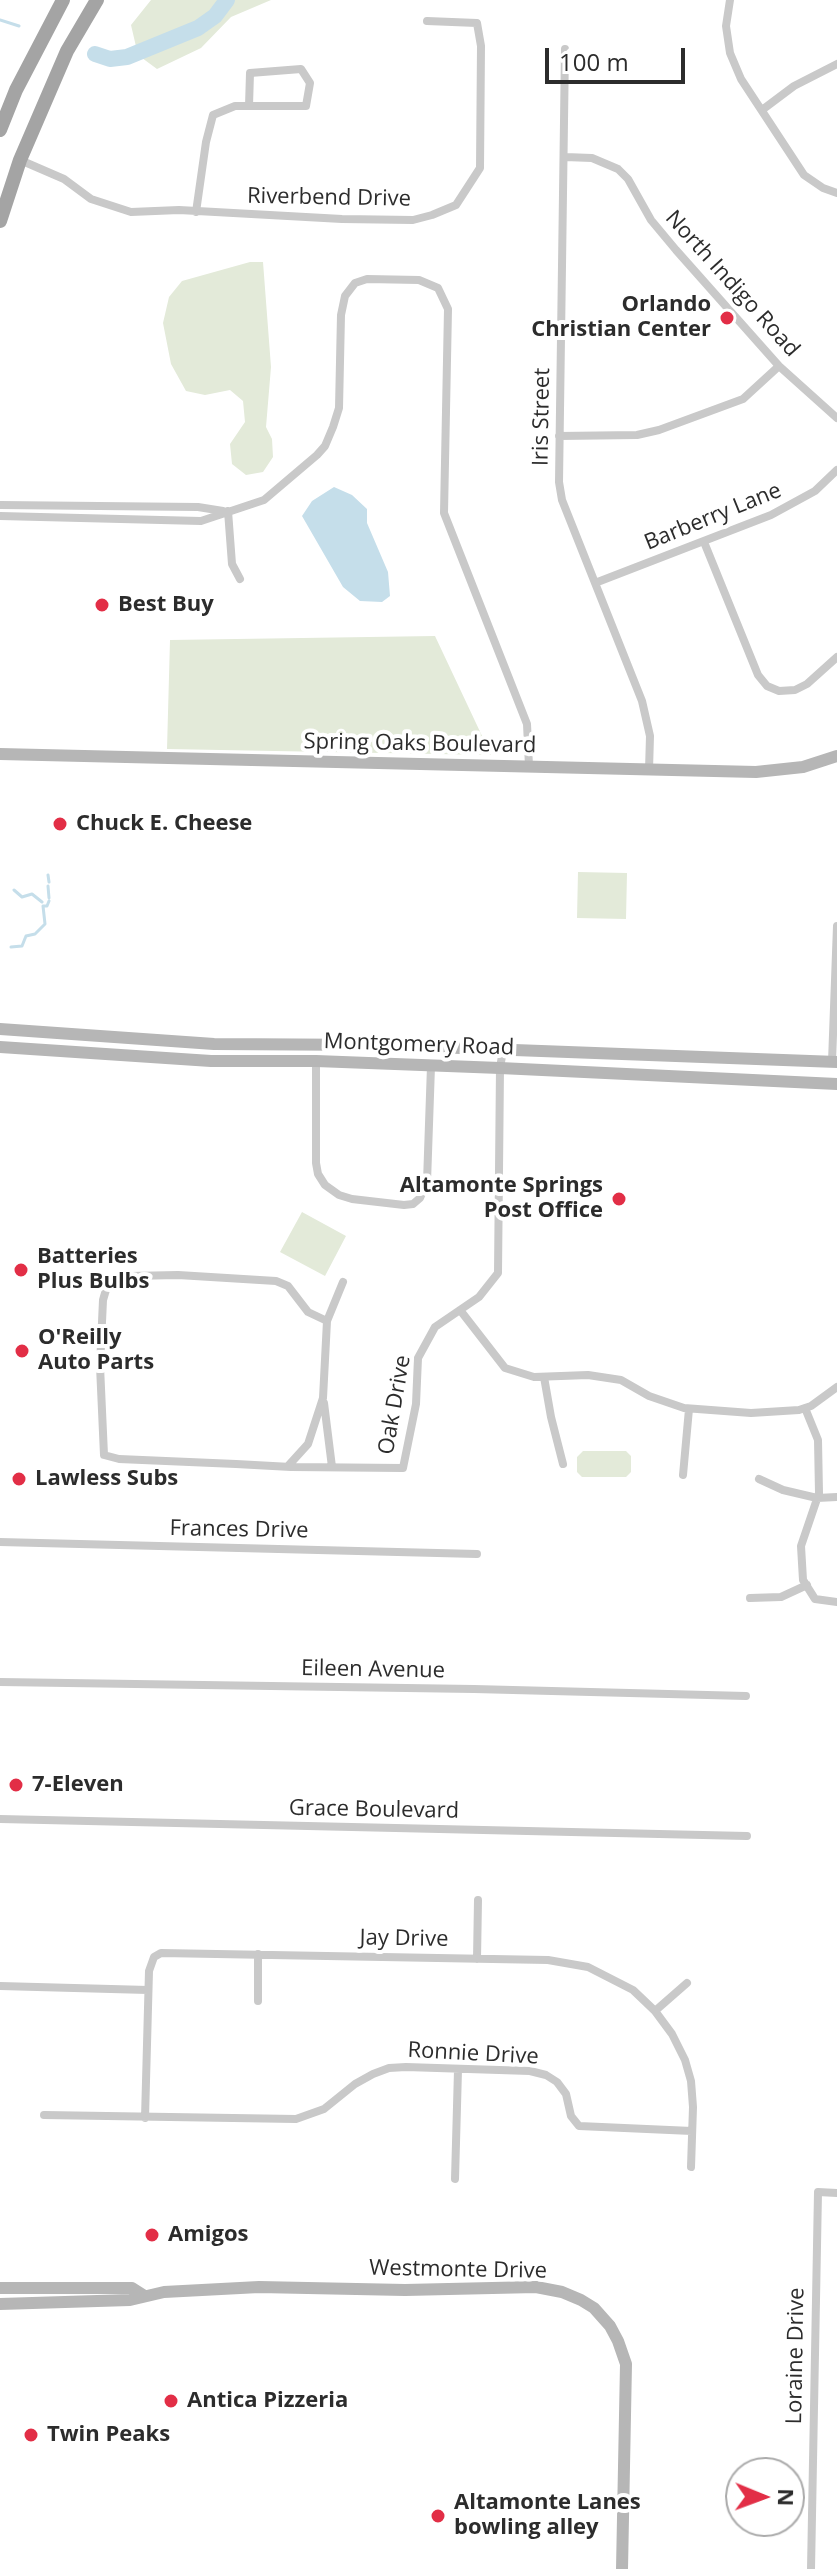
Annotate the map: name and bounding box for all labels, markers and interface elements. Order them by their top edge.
scale bar [549,32,689,82]
text: 100 m [559,45,629,78]
street label: Riverbend Drive [247,183,411,213]
street label: North Indigo Road [659,205,805,363]
place label: Orlando Christian Center [531,292,711,344]
marker: Orlando Christian Center [718,309,736,327]
street label: Iris Street [528,368,556,466]
street label: Barberry Lane [641,478,785,556]
place label: Best Buy [118,592,214,618]
marker: Best Buy [93,596,111,614]
street label: Spring Oaks Boulevard [303,729,537,759]
place label: Chuck E. Cheese [76,811,252,837]
marker: Chuck E. Cheese [51,815,69,833]
street label: Montgomery Road [323,1028,515,1062]
place label: Altamonte Springs Post Office [400,1173,603,1224]
marker: Altamonte Springs Post Office [610,1190,628,1208]
place label: Batteries Plus Bulbs [37,1244,149,1296]
marker: Batteries Plus Bulbs [12,1261,30,1279]
place label: O'Reilly Auto Parts [38,1325,154,1376]
marker: O'Reilly Auto Parts [13,1342,31,1360]
street label: Oak Drive [373,1353,417,1457]
place label: Lawless Subs [35,1466,178,1492]
marker: Lawless Subs [10,1470,28,1488]
street label: Frances Drive [169,1516,309,1544]
street label: Eileen Avenue [301,1656,445,1684]
place label: 7-Eleven [32,1772,124,1798]
marker: 7-Eleven [7,1776,25,1794]
street label: Grace Boulevard [289,1795,459,1825]
street label: Jay Drive [359,1925,449,1953]
street label: Ronnie Drive [407,2037,539,2071]
place label: Amigos [168,2222,248,2248]
marker: Amigos [143,2226,161,2244]
street label: Westmonte Drive [369,2255,547,2285]
street label: Loraine Drive [782,2287,810,2425]
place label: Antica Pizzeria [187,2388,348,2414]
marker: Antica Pizzeria [162,2392,180,2410]
place label: Twin Peaks [47,2422,170,2448]
marker: Twin Peaks [22,2426,40,2444]
north arrow [725,2457,805,2537]
text: N [772,2488,802,2507]
place label: Altamonte Lanes bowling alley [454,2490,641,2542]
marker: Altamonte Lanes bowling alley [429,2507,447,2525]

